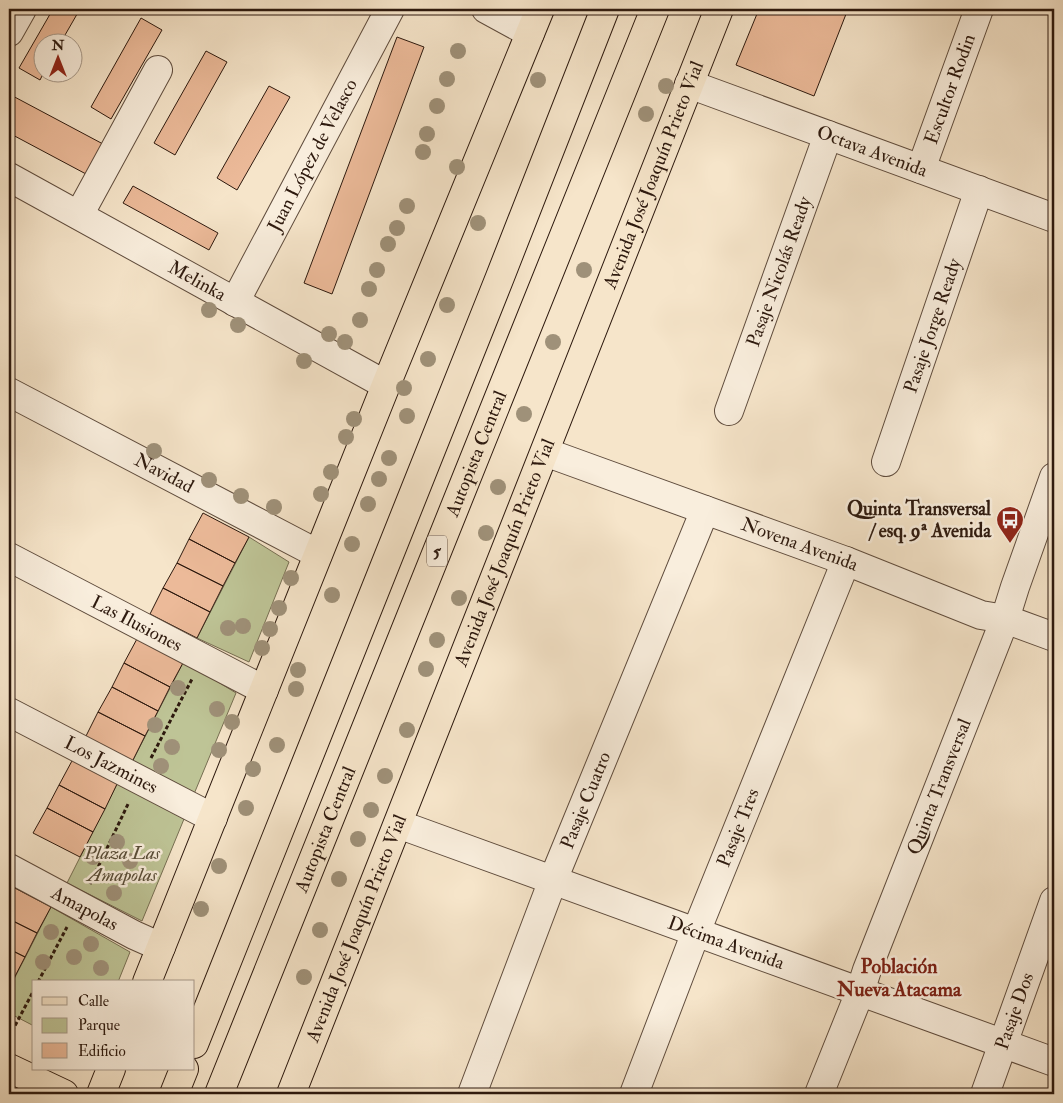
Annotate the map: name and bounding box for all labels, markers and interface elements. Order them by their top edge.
street label: Escultor Rodin [919,30,981,148]
north arrow [32,32,82,82]
text: N [51,37,65,54]
street label: Avenida José Joaquín Prieto Vial [597,58,709,293]
street label: Juan López de Velasco [262,75,363,237]
street label: Octava Avenida [813,120,931,183]
street label: Pasaje Nicolás Ready [741,193,817,350]
street label: Melinka [164,255,231,307]
street label: Pasaje Jorge Ready [898,255,967,396]
street label: Autopista Central [440,387,512,521]
street label: Avenida José Joaquín Prieto Vial [449,435,560,671]
street label: Navidad [130,448,198,499]
place label: Quinta Transversal / esq. 9ª Avenida [847,497,992,544]
bus stop icon: Quinta Transversal / esq. 9ª Avenida [995,505,1025,544]
street label: Novena Avenida [738,512,862,577]
road number: 5 [427,536,447,566]
street label: Las Ilusiones [87,590,186,657]
street label: Quinta Transversal [902,715,977,858]
street label: Los Jazmines [60,731,162,799]
street label: Pasaje Cuatro [555,748,616,852]
street label: Autopista Central [289,763,361,897]
street label: Pasaje Tres [712,785,765,871]
street label: Avenida José Joaquín Prieto Vial [300,811,412,1047]
park label: Plaza Las Amapolas [83,841,161,887]
street label: Amapolas [46,880,122,936]
street label: Décima Avenida [665,911,788,975]
district label: Población Nueva Atacama [836,954,962,1002]
street label: Pasaje Dos [990,969,1039,1053]
legend [32,980,195,1070]
text: Calle [78,992,109,1011]
text: Parque [78,1016,120,1035]
text: Edificio [78,1042,126,1061]

